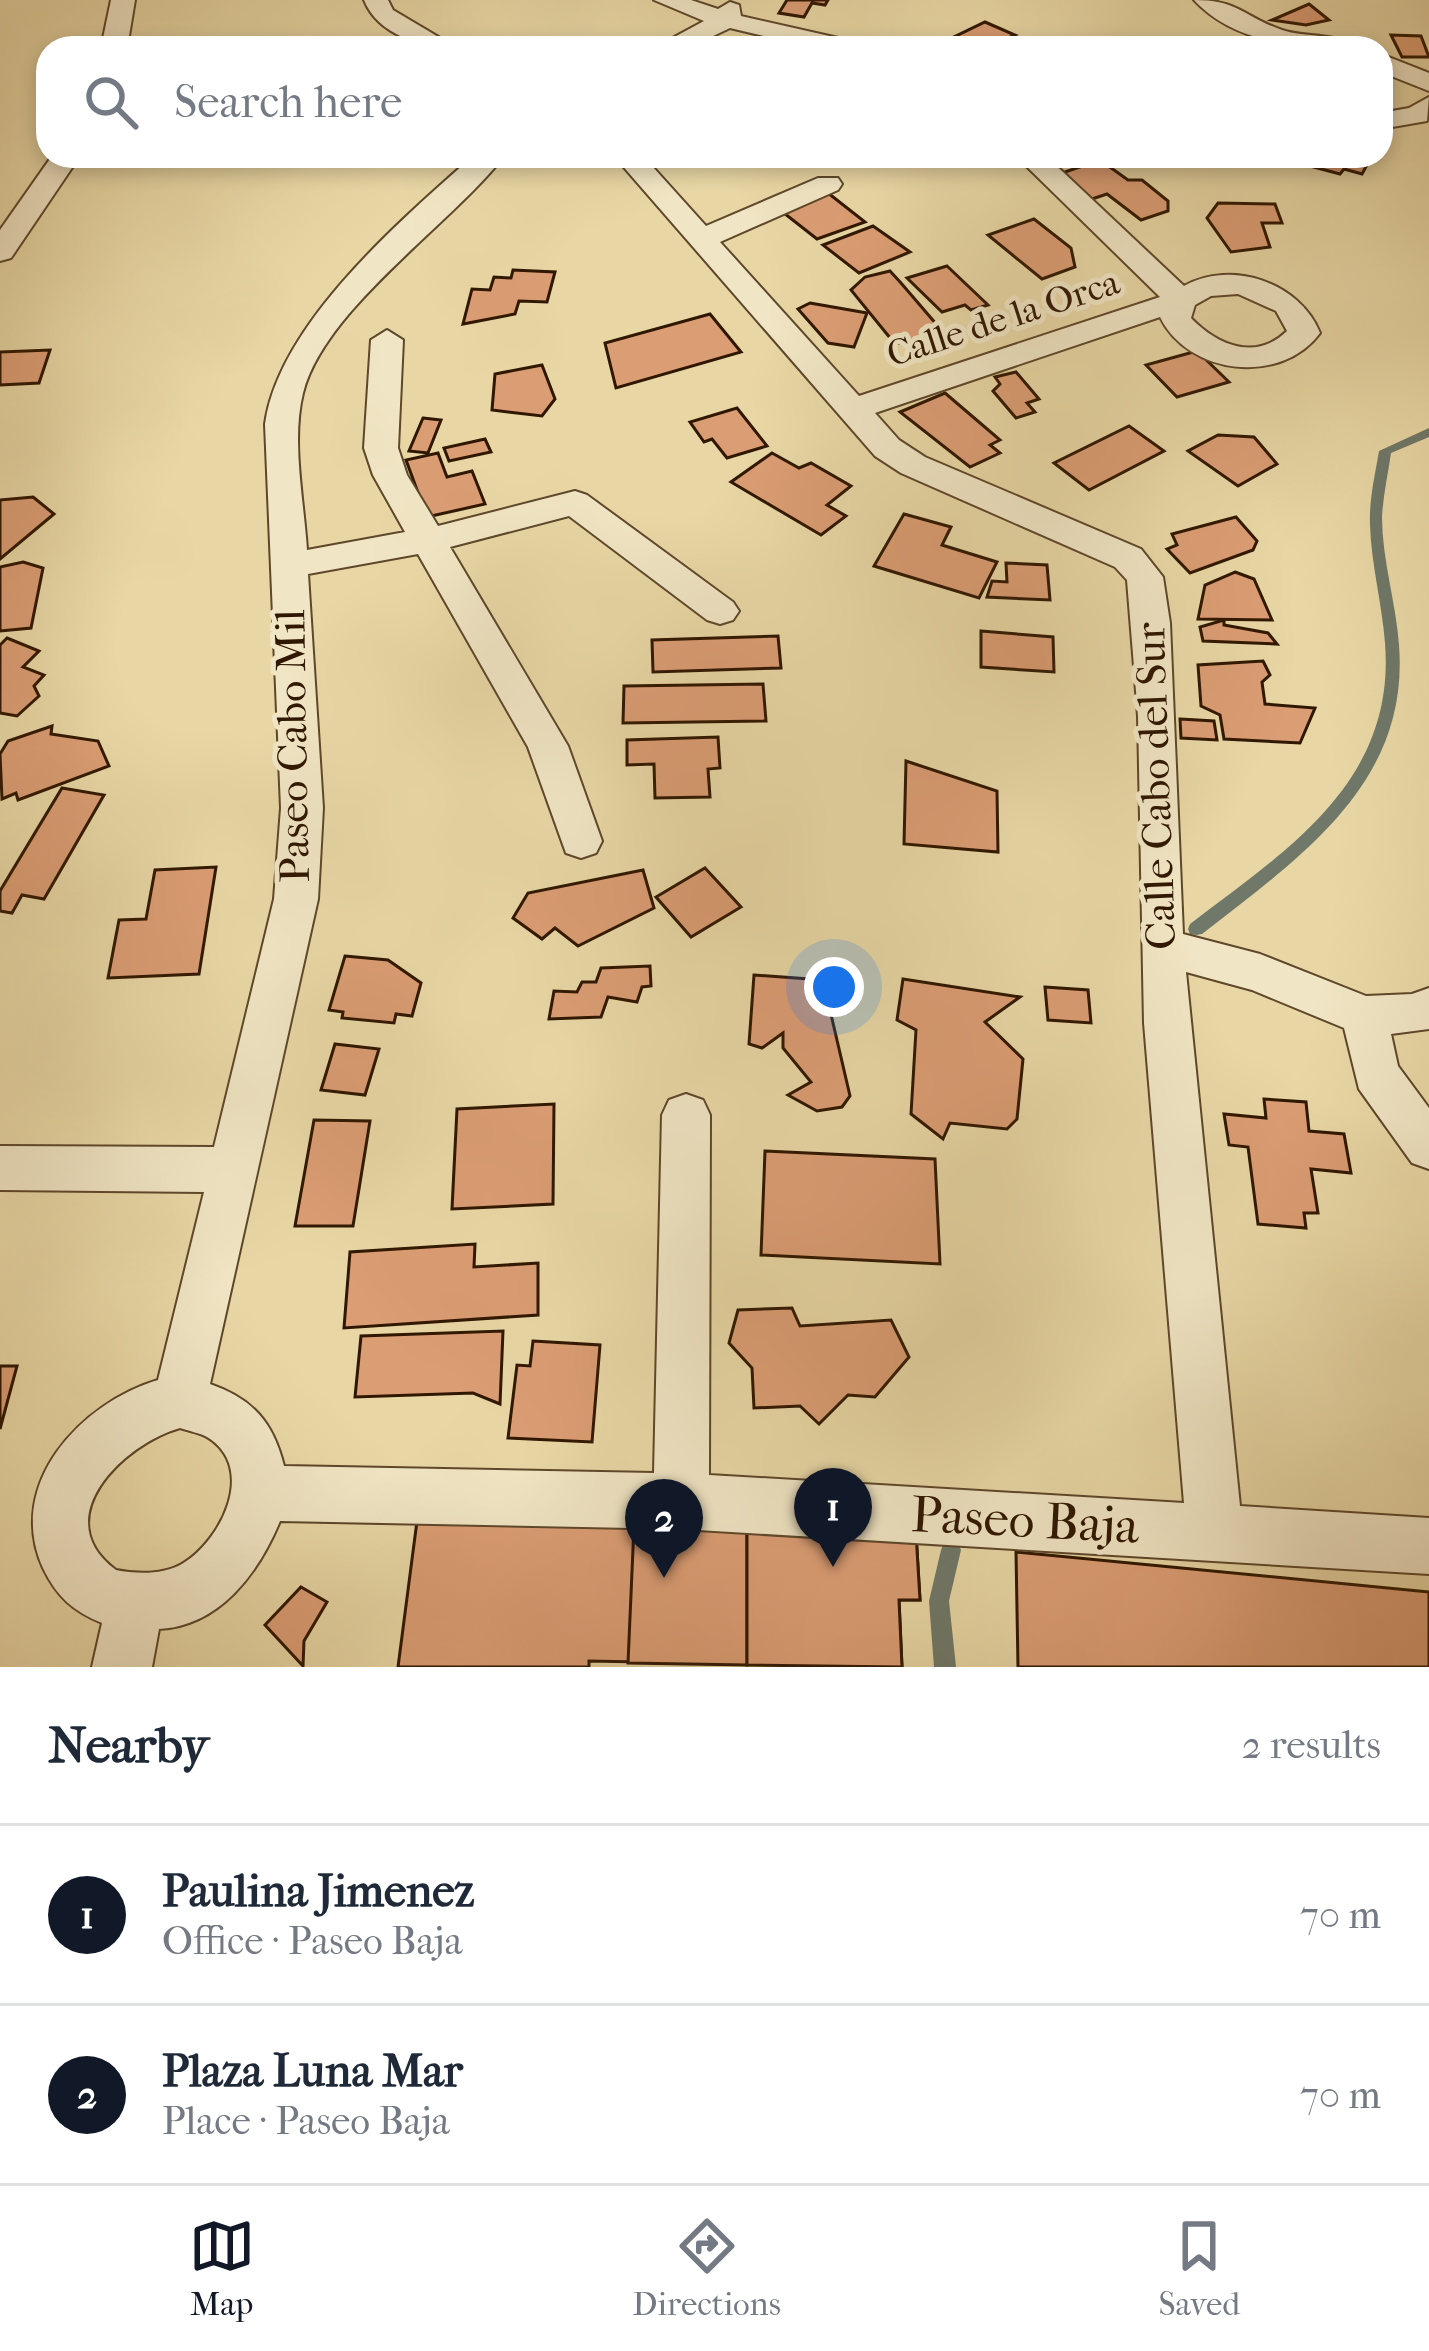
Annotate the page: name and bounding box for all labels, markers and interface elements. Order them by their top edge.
search box [36,36,1393,168]
icon: search [78,69,144,135]
text: Search here [174,76,402,129]
street label: Calle de la Orca [882,261,1125,375]
street label: Paseo Cabo Mil [266,609,320,883]
street label: Calle Cabo del Sur [1126,621,1186,951]
your location [804,957,864,1017]
pin: 1 [794,1468,872,1567]
pin: 2 [625,1479,703,1578]
street label: Paseo Baja [910,1484,1141,1556]
text: Nearby [48,1715,209,1775]
text: 2 results [1242,1722,1381,1768]
text: Paulina Jimenez [162,1865,474,1918]
text: 1 [80,1892,94,1938]
text: 70 m [1300,1892,1381,1938]
text: Office · Paseo Baja [162,1918,462,1964]
text: Plaza Luna Mar [162,2045,463,2098]
text: 2 [77,2072,97,2118]
text: 70 m [1300,2072,1381,2118]
text: Place · Paseo Baja [162,2098,450,2144]
tab: Map [189,2213,255,2324]
tab: Directions [632,2213,781,2324]
tab: Saved [1158,2213,1240,2324]

